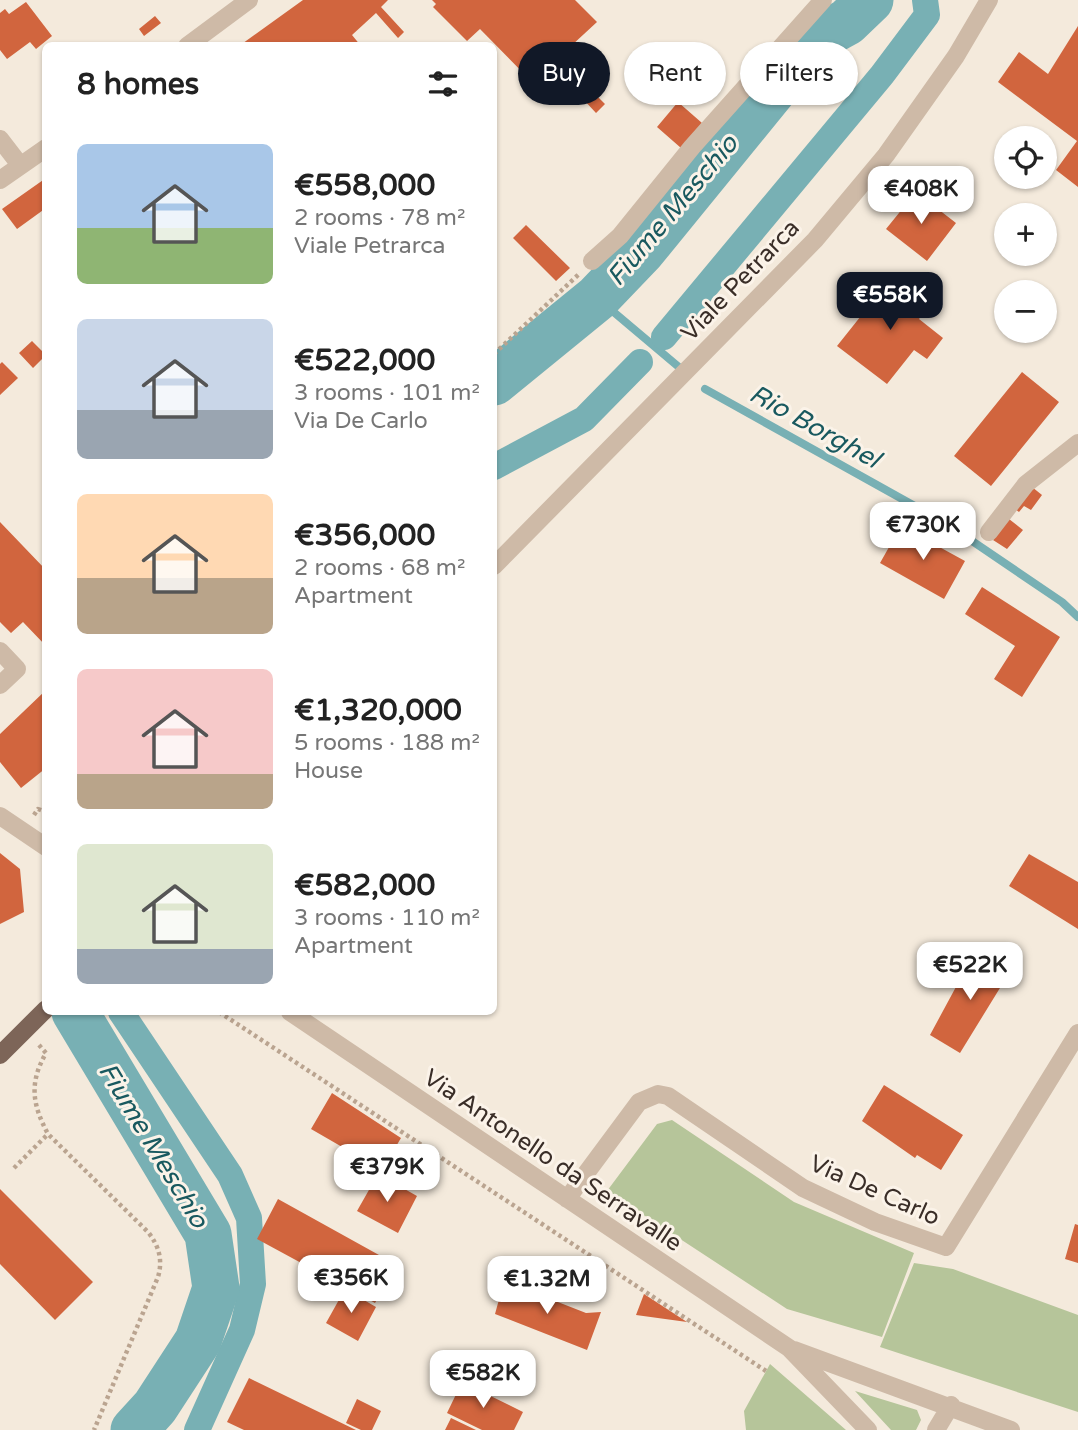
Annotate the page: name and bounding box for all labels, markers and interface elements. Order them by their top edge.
chip: Buy [518,42,610,105]
chip: Rent [624,42,726,105]
chip: Filters [740,42,858,105]
icon: filters [424,65,462,103]
text: 8 homes [77,66,199,103]
map controls [994,126,1057,343]
button: locate [994,126,1057,189]
water label: Fiume Meschio [600,128,745,292]
pin: €408K [872,166,970,226]
text: €558,000 [294,167,435,204]
icon: home [133,172,217,256]
text: €408K [884,175,958,203]
button: + [994,203,1057,266]
text: 2 rooms · 78 m² [294,204,465,232]
street label: Viale Petrarca [675,213,806,347]
text: Viale Petrarca [294,232,445,260]
pin: €558K [841,272,939,332]
button: − [994,280,1057,343]
text: €558K [853,281,927,309]
text: €522,000 [294,342,435,379]
icon: home [133,347,217,431]
water label: Rio Borghel [744,378,888,477]
text: 3 rooms · 101 m² [294,379,480,407]
text: Via De Carlo [294,407,428,435]
pin: €730K [874,503,972,562]
text: €730K [886,511,960,539]
text: €356,000 [294,517,435,554]
icon: home [133,522,217,606]
text: 2 rooms · 68 m² [294,554,465,582]
text: Apartment [294,582,413,610]
text: €1,320,000 [294,692,462,729]
icon: home [133,697,217,781]
text: 5 rooms · 188 m² [294,729,480,757]
text: House [294,757,363,785]
text: €582,000 [294,867,435,904]
icon: home [133,872,217,956]
text: 3 rooms · 110 m² [294,904,480,932]
text: Apartment [294,932,413,960]
pin: €522K [921,942,1019,1002]
text: €522K [933,951,1007,979]
water label: Fiume Meschio [92,1057,216,1234]
street label: Via Antonello da Serravalle [418,1063,687,1258]
pin: €379K [338,1144,436,1204]
street label: Via De Carlo [805,1149,944,1232]
text: €379K [350,1153,424,1181]
pin: €356K [302,1256,400,1315]
pin: €1.32M [490,1256,604,1316]
text: €356K [314,1264,388,1292]
text: €1.32M [503,1265,591,1293]
pin: €582K [434,1350,532,1410]
text: €582K [446,1359,520,1387]

